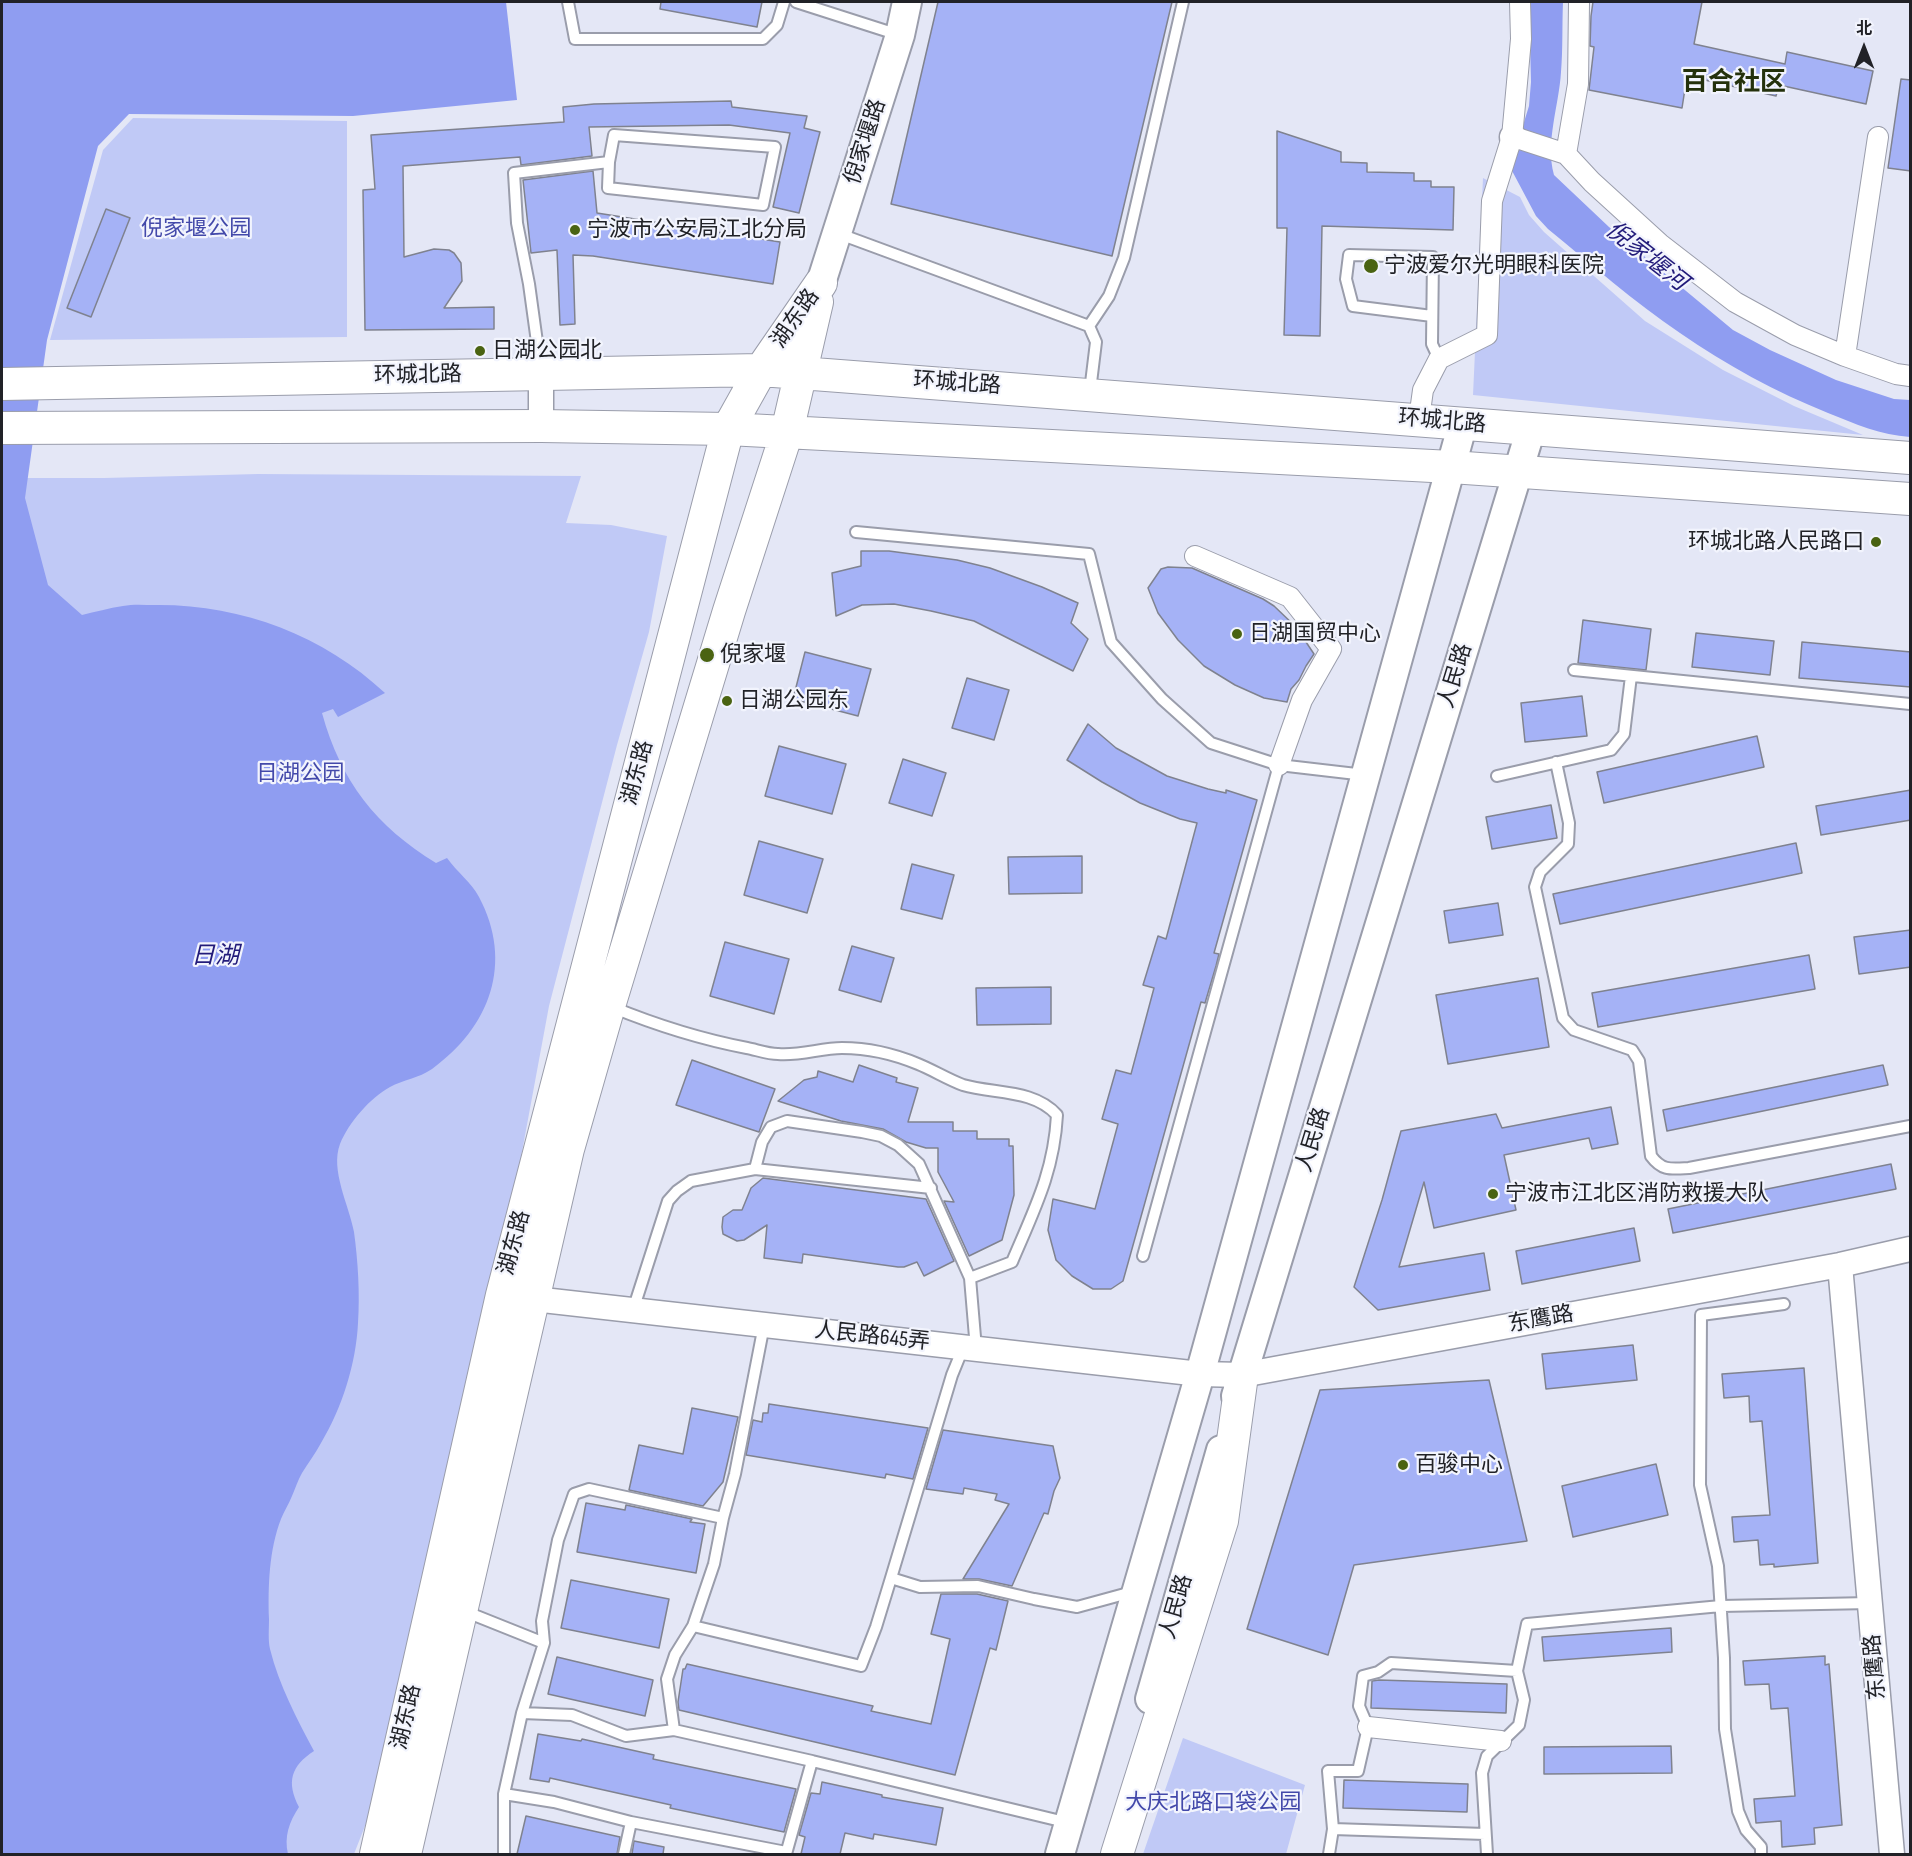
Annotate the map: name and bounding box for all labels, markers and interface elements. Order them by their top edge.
north arrow [1834,18,1894,78]
text: 北 [1856,20,1872,39]
district label: 百合社区 [1682,67,1786,99]
street label: 倪家堰路 [840,96,892,188]
park label: 倪家堰公园 [141,216,251,242]
water label: 倪家堰河 [1599,216,1693,298]
place label: 宁波市公安局江北分局 [587,217,807,243]
marker: 宁波市公安局江北分局 [568,223,582,237]
place label: 宁波爱尔光明眼科医院 [1384,253,1604,279]
marker: 宁波爱尔光明眼科医院 [1362,257,1380,275]
street label: 湖东路 [766,284,826,354]
place label: 日湖公园北 [492,338,602,364]
marker: 日湖公园北 [473,344,487,358]
street label: 环城北路 [374,362,462,390]
street label: 环城北路 [912,368,1002,400]
street label: 环城北路 [1397,405,1487,439]
place label: 环城北路人民路口 [1688,529,1864,555]
marker: 环城北路人民路口 [1869,535,1883,549]
place label: 日湖国贸中心 [1249,621,1381,647]
marker: 日湖国贸中心 [1230,627,1244,641]
street label: 人民路 [1434,641,1478,711]
place label: 倪家堰 [720,642,786,668]
marker: 倪家堰 [698,646,716,664]
place label: 日湖公园东 [739,688,849,714]
marker: 日湖公园东 [720,694,734,708]
street label: 湖东路 [617,738,659,808]
park label: 日湖公园 [256,761,344,787]
water label: 日湖 [191,943,239,971]
street label: 人民路 [1292,1105,1336,1175]
place label: 宁波市江北区消防救援大队 [1505,1181,1769,1207]
marker: 宁波市江北区消防救援大队 [1486,1187,1500,1201]
street label: 湖东路 [494,1208,536,1278]
street label: 东鹰路 [1506,1301,1576,1339]
street label: 人民路645弄 [813,1318,931,1356]
place label: 百骏中心 [1415,1452,1503,1478]
marker: 百骏中心 [1396,1458,1410,1472]
street label: 人民路 [1155,1572,1199,1642]
street label: 东鹰路 [1860,1633,1892,1701]
street label: 湖东路 [387,1682,427,1752]
park label: 大庆北路口袋公园 [1125,1790,1301,1816]

